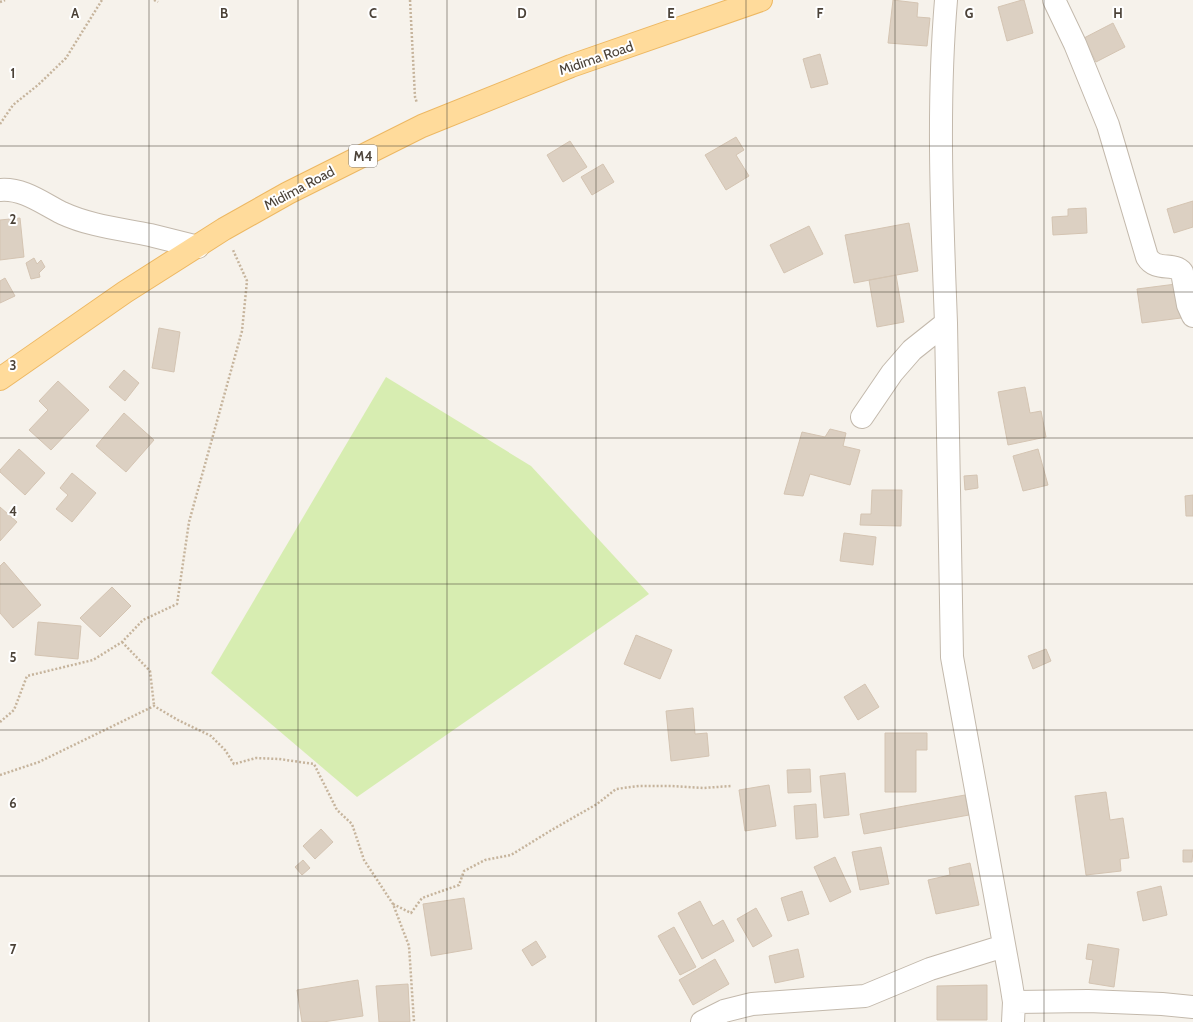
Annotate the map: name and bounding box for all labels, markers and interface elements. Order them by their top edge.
text: A [71,5,80,21]
text: B [220,5,228,21]
text: C [369,5,377,21]
text: D [517,5,527,21]
text: E [667,5,675,21]
text: F [817,5,824,21]
text: G [965,5,974,21]
text: H [1113,5,1123,21]
street label: Midima Road [556,37,636,79]
text: 1 [11,65,15,81]
road number: M4 [349,145,377,167]
street label: Midima Road [261,162,337,214]
text: 2 [10,211,17,227]
text: 3 [9,357,17,373]
text: 4 [9,503,17,519]
text: 5 [10,649,17,665]
text: 6 [9,795,17,811]
text: 7 [10,941,17,957]

